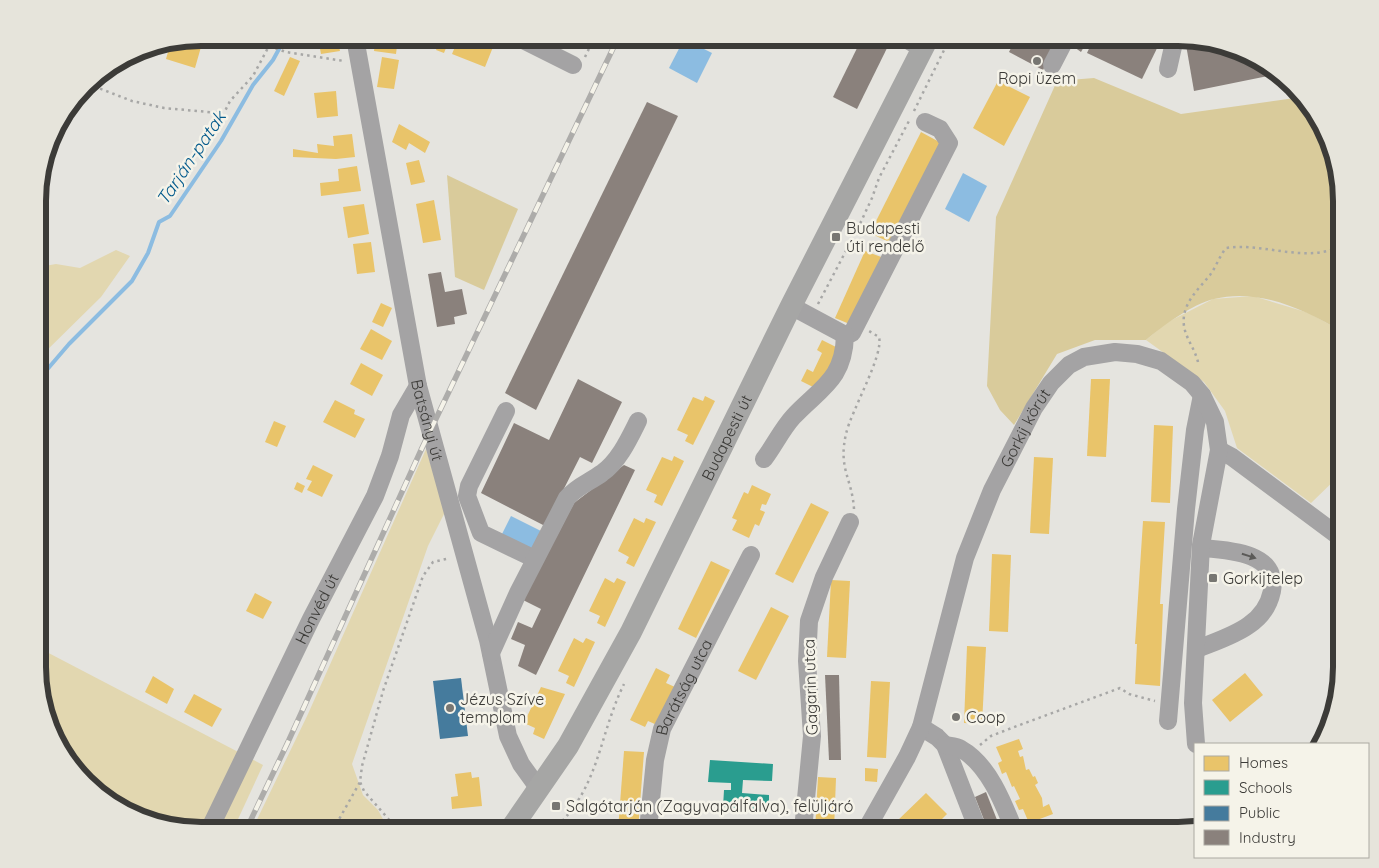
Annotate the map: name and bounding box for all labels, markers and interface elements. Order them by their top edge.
marker: Ropi üzem [1031,55,1043,67]
place label: Ropi üzem [998,68,1076,88]
water label: Tarján-patak [151,106,232,209]
place label: Budapesti úti rendelő [846,218,925,256]
marker: Budapesti úti rendelő [830,231,842,243]
street label: Batsányi út [407,378,448,463]
street label: Gorkij körút [995,385,1054,470]
street label: Budapesti út [697,391,756,484]
one-way arrow [1241,553,1256,561]
place label: Gorkijtelep [1223,568,1303,588]
street label: Honvéd út [290,570,343,647]
marker: Gorkijtelep [1207,572,1219,584]
street label: Barátság utca [651,636,716,737]
street label: Gagarin utca [798,639,822,735]
place label: Jézus Szíve templom [460,689,544,727]
marker: Jézus Szíve templom [444,702,456,714]
place label: Coop [966,707,1005,727]
marker: Coop [950,711,962,723]
legend [1194,743,1369,858]
text: Homes [1239,753,1288,772]
text: Schools [1239,778,1292,797]
place label: Salgótarján (Zagyvapálfalva), felüljáró [566,796,853,816]
marker: Salgótarján (Zagyvapálfalva), felüljáró [550,800,562,812]
text: Public [1239,803,1280,822]
text: Industry [1239,828,1296,847]

